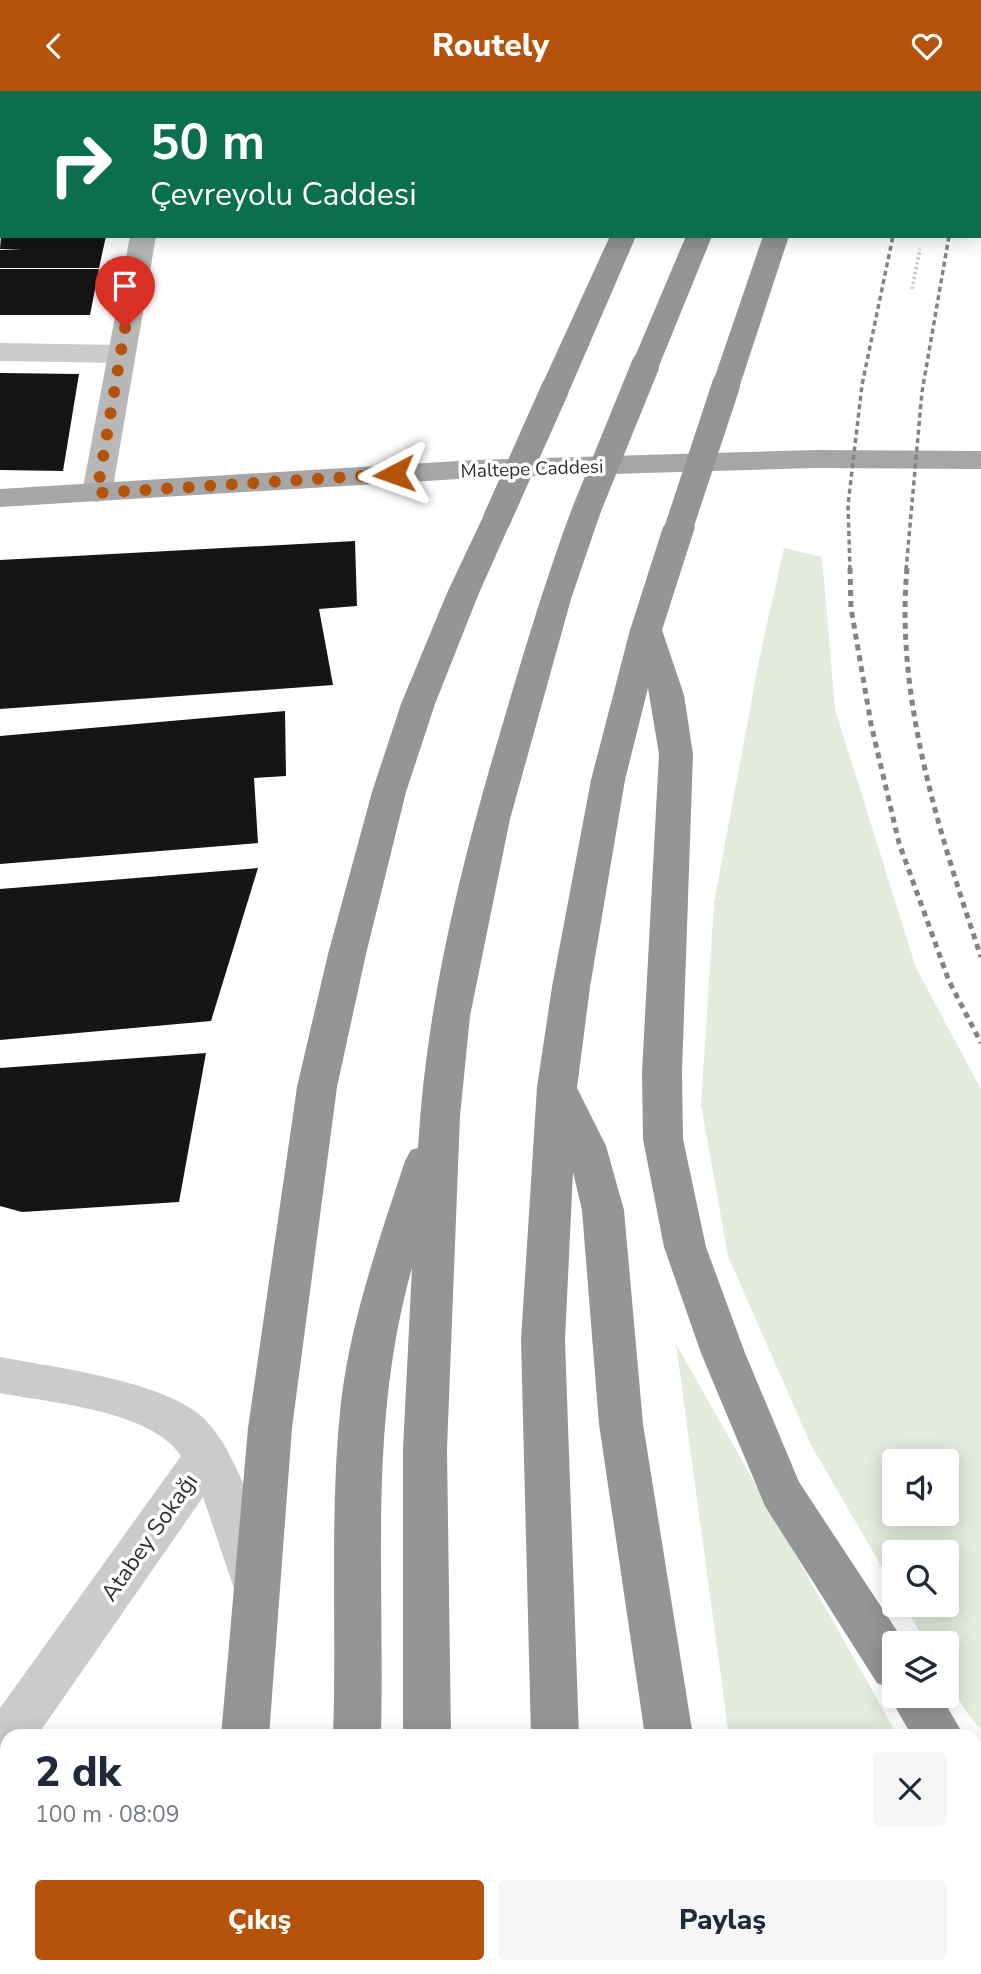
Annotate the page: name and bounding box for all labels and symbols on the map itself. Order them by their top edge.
pin [95,256,155,328]
position arrow [357,437,431,511]
street label: Maltepe Caddesi [460,454,604,484]
street label: Atabey Sokağı [94,1467,205,1607]

